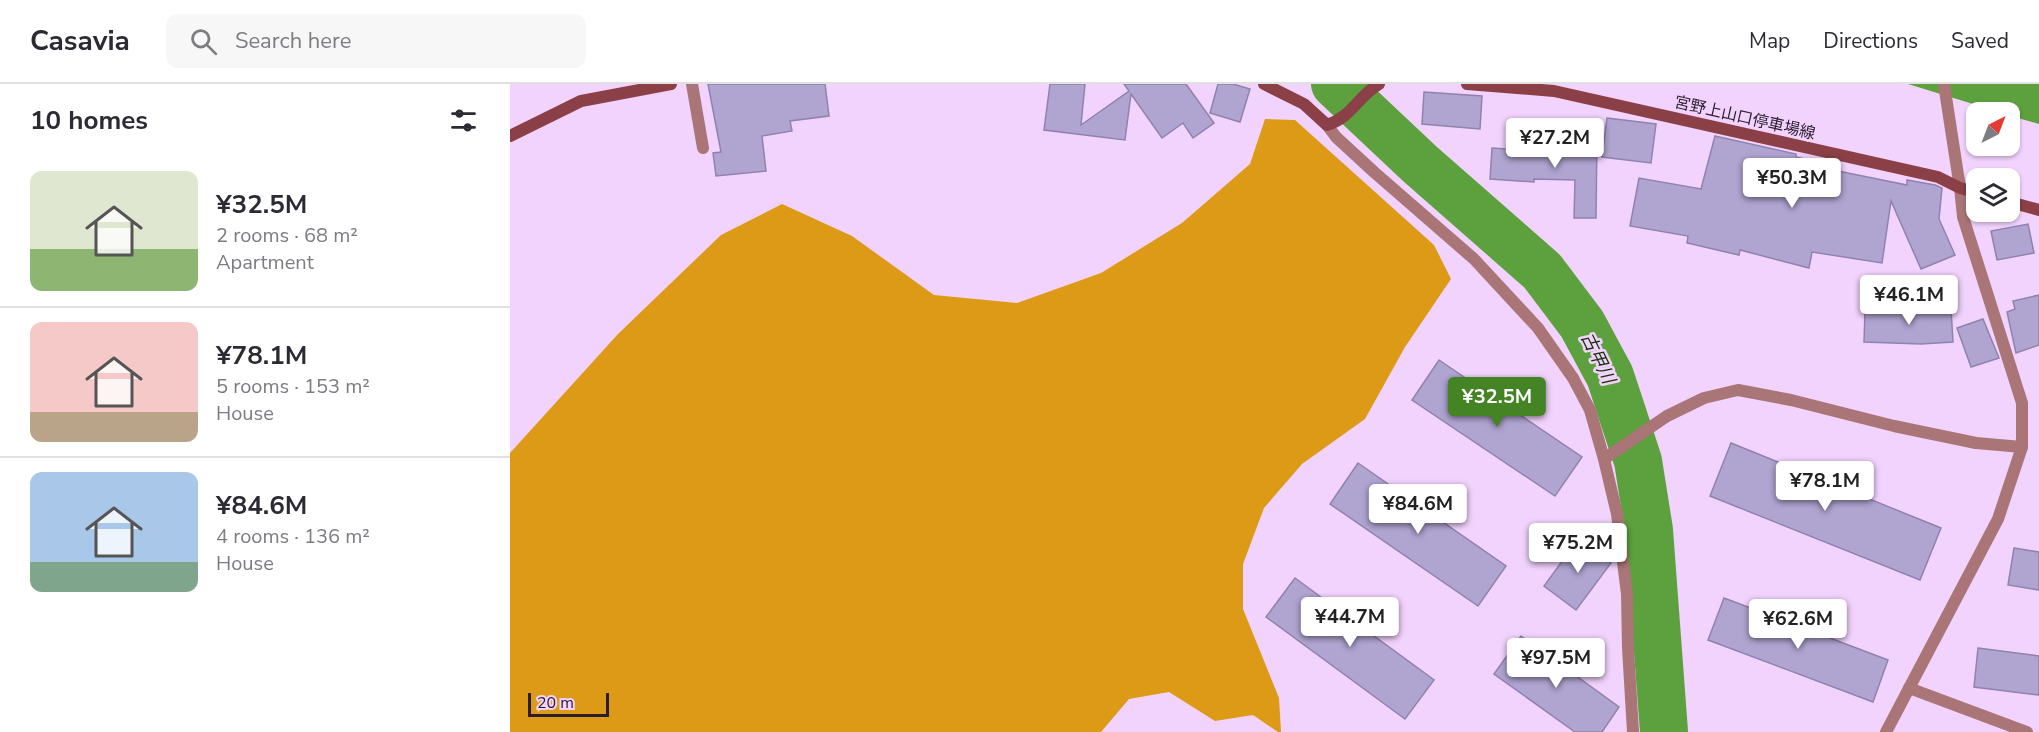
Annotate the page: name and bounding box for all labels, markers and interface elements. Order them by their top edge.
search box [166,14,586,68]
text: Casavia [30,22,130,60]
icon: search [187,25,220,58]
text: Search here [235,26,352,56]
text: Map [1749,27,1790,55]
text: Directions [1823,27,1918,55]
text: Saved [1951,27,2009,55]
street label: 宮野上山口停車場線 [1672,91,1817,145]
north arrow [1966,102,2020,156]
map controls [1966,102,2020,222]
text: 10 homes [30,103,148,138]
icon: filters [447,104,480,137]
pin: ¥27.2M [1506,118,1604,169]
text: ¥27.2M [1520,124,1590,151]
pin: ¥50.3M [1743,158,1841,209]
text: ¥50.3M [1757,164,1827,191]
button: layers [1966,168,2020,222]
text: ¥32.5M [216,187,307,222]
icon: home [78,195,150,267]
text: 2 rooms · 68 m² [216,222,358,249]
text: Apartment [216,249,314,276]
pin: ¥46.1M [1860,275,1958,326]
text: ¥46.1M [1874,281,1944,308]
water label: 古甲川 [1575,328,1621,389]
text: ¥78.1M [216,338,307,373]
icon: home [78,346,150,418]
text: 5 rooms · 153 m² [216,373,370,400]
pin: ¥32.5M [1448,377,1546,428]
text: ¥32.5M [1462,383,1532,410]
text: House [216,400,274,427]
pin: ¥78.1M [1776,461,1874,512]
text: ¥78.1M [1790,467,1860,494]
pin: ¥84.6M [1369,484,1467,535]
text: ¥84.6M [216,488,307,523]
text: ¥84.6M [1383,490,1453,517]
icon: home [78,496,150,568]
text: 4 rooms · 136 m² [216,523,370,550]
pin: ¥75.2M [1529,523,1627,574]
text: ¥75.2M [1543,529,1613,556]
text: House [216,550,274,577]
pin: ¥44.7M [1301,597,1399,648]
pin: ¥62.6M [1749,599,1847,650]
text: ¥44.7M [1315,603,1385,630]
text: ¥62.6M [1763,605,1833,632]
pin: ¥97.5M [1507,638,1605,689]
text: ¥97.5M [1521,644,1591,671]
scale bar [528,690,609,718]
text: 20 m [537,692,574,714]

